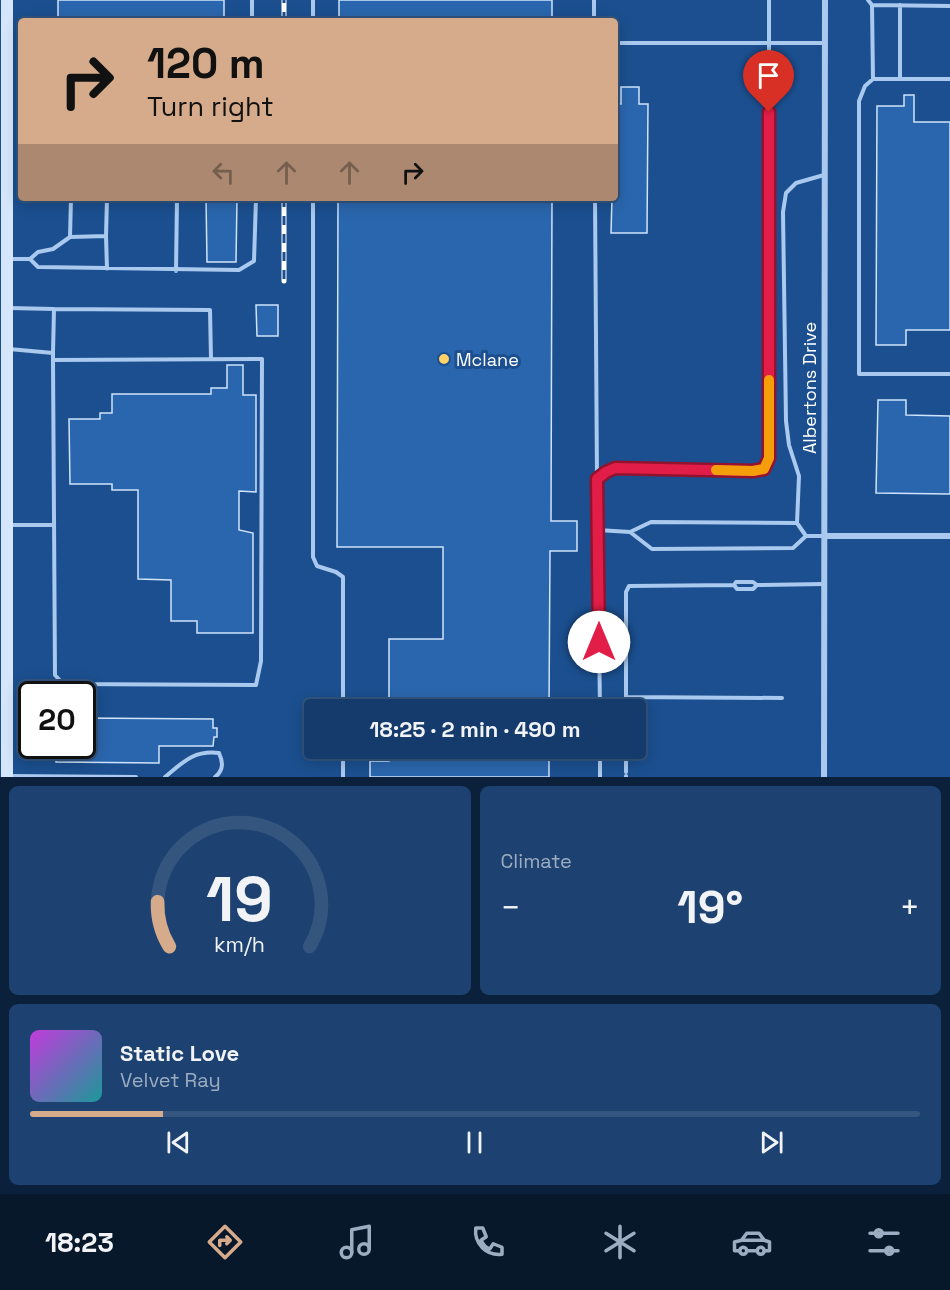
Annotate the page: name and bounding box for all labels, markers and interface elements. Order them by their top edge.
text: 120 m [147,37,265,90]
icon: right [48,42,126,120]
pin [743,50,794,112]
icon: arrive [752,59,785,92]
text: Turn right [147,89,274,124]
icon: left [207,156,240,189]
icon: ahead [270,156,303,189]
icon: ahead [333,156,366,189]
icon: right [396,156,429,189]
street label: Albertons Drive [798,322,821,454]
place label: Mclane [456,348,519,371]
marker: Mclane [437,352,451,366]
position arrow [567,610,631,674]
speed limit sign: 20 [18,681,96,759]
text: 18:25 · 2 min · 490 m [370,715,580,743]
text: Climate [501,848,572,874]
text: 19 [206,860,273,939]
text: 19° [677,879,743,936]
text: − [501,887,521,929]
text: + [900,887,920,929]
text: km/h [214,932,265,959]
text: Static Love [120,1039,239,1067]
text: Velvet Ray [120,1067,221,1093]
icon: previous [162,1126,195,1159]
icon: pause [458,1126,491,1159]
icon: next [755,1126,788,1159]
icon: directions [204,1221,246,1263]
icon: music [336,1221,378,1263]
icon: phone [467,1221,509,1263]
icon: climate [599,1221,641,1263]
icon: car [731,1221,773,1263]
icon: filters [863,1221,905,1263]
text: 18:23 [45,1225,114,1260]

